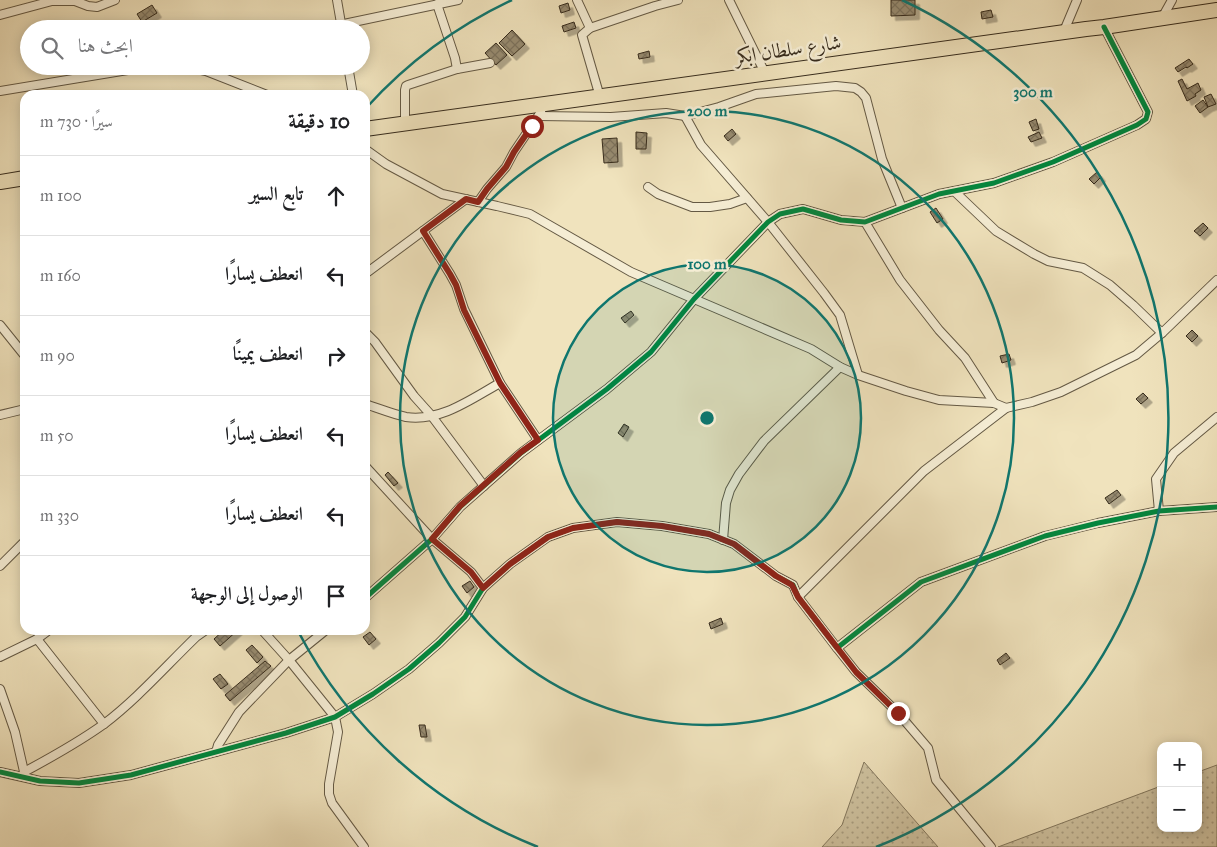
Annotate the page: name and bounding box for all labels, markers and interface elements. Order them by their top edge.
search box [20,20,370,75]
street label: شارع سلطان ابكر [731,30,844,75]
icon: search [38,34,66,62]
text: ابحث هنا [78,34,133,57]
text: 300 m [1013,83,1053,102]
text: 200 m [687,102,728,120]
text: 10 دقيقة [288,108,350,134]
text: سيرًا · 730 m [40,112,113,131]
route start [521,115,544,138]
text: تابع السير [249,182,303,205]
icon: ahead [322,182,350,210]
text: 100 m [40,186,82,205]
text: 100 m [687,255,727,273]
text: انعطف يسارًا [225,262,303,285]
icon: left [322,262,350,290]
text: 160 m [40,266,81,285]
text: انعطف يمينًا [233,342,303,365]
icon: right [322,342,350,370]
text: 90 m [40,346,75,365]
centre of rings [698,409,716,427]
text: انعطف يسارًا [225,422,303,445]
icon: left [322,422,350,450]
text: 50 m [40,426,74,445]
text: انعطف يسارًا [225,502,303,525]
icon: left [322,502,350,530]
text: 330 m [40,506,79,525]
text: الوصول إلى الوجهة [191,582,303,605]
icon: arrive [322,582,350,610]
route end [887,702,910,725]
map controls [1157,742,1202,832]
button: + [1157,742,1202,787]
button: − [1157,787,1202,832]

